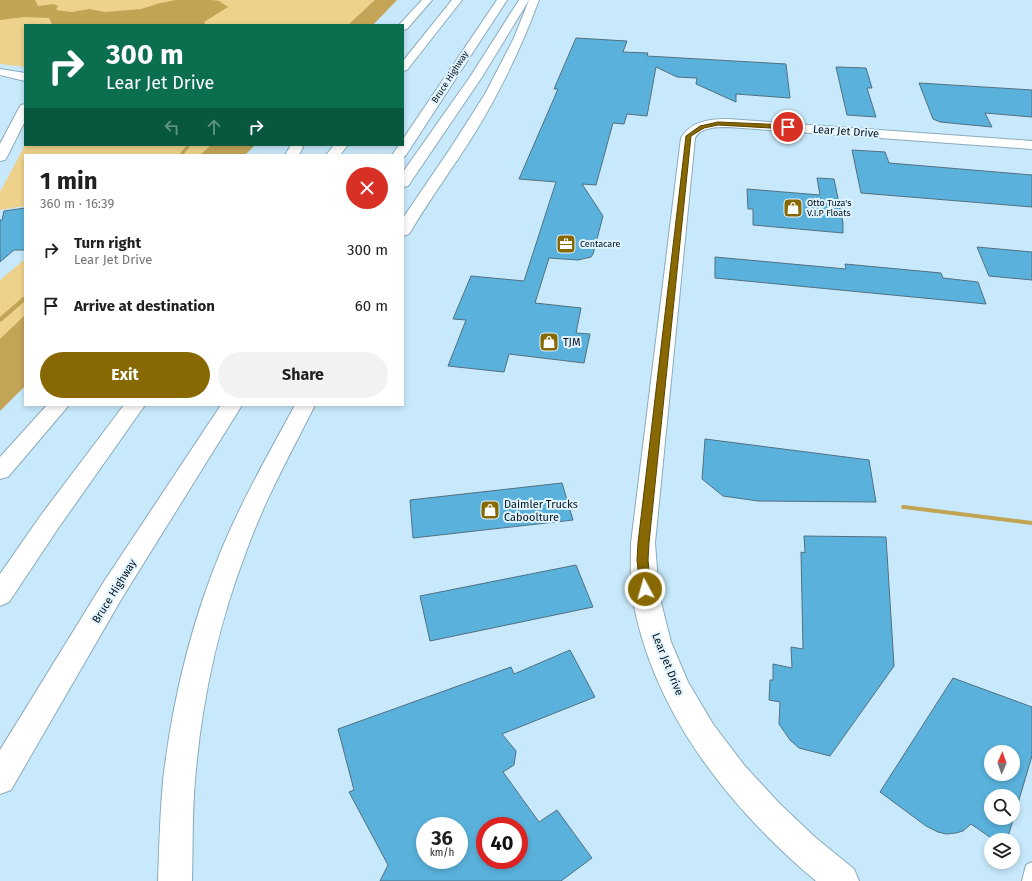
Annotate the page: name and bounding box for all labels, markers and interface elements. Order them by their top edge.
text: 300 m [106,38,184,71]
icon: right [40,40,92,92]
street label: Bruce Highway [430,49,471,105]
text: Lear Jet Drive [106,72,214,94]
pin [771,110,805,144]
icon: left [161,116,183,138]
icon: ahead [203,116,225,138]
icon: right [245,116,267,138]
icon: arrive [777,116,799,138]
street label: Lear Jet Drive [812,123,879,140]
text: 1 min [40,167,98,195]
button: close [346,167,388,209]
text: 360 m · 16:39 [40,196,114,211]
shop icon: Otto Tuza's V.I.P Floats [782,197,804,219]
place label: Otto Tuza's V.I.P Floats [807,198,851,218]
office icon: Centacare [555,233,577,255]
text: Turn right [74,234,141,252]
icon: right [40,239,62,261]
place label: Centacare [580,239,620,249]
text: 300 m [347,241,388,259]
text: Lear Jet Drive [74,252,152,267]
icon: arrive [40,295,62,317]
text: Arrive at destination [74,297,215,315]
text: 60 m [355,297,388,315]
shop icon: TJM [538,331,560,353]
place label: TJM [563,336,580,349]
button: Exit [40,352,210,398]
button: Share [218,352,388,398]
place label: Daimler Trucks Caboolture [504,498,578,524]
shop icon: Daimler Trucks Caboolture [479,499,501,521]
street label: Bruce Highway [90,556,140,626]
position arrow [624,568,666,610]
street label: Lear Jet Drive [649,631,686,697]
north arrow [984,745,1020,781]
map controls [984,745,1020,869]
button: search [984,789,1020,825]
speed limit sign: 40 [476,817,528,869]
text: 36 [431,826,453,850]
button: layers [984,833,1020,869]
text: km/h [430,847,454,859]

